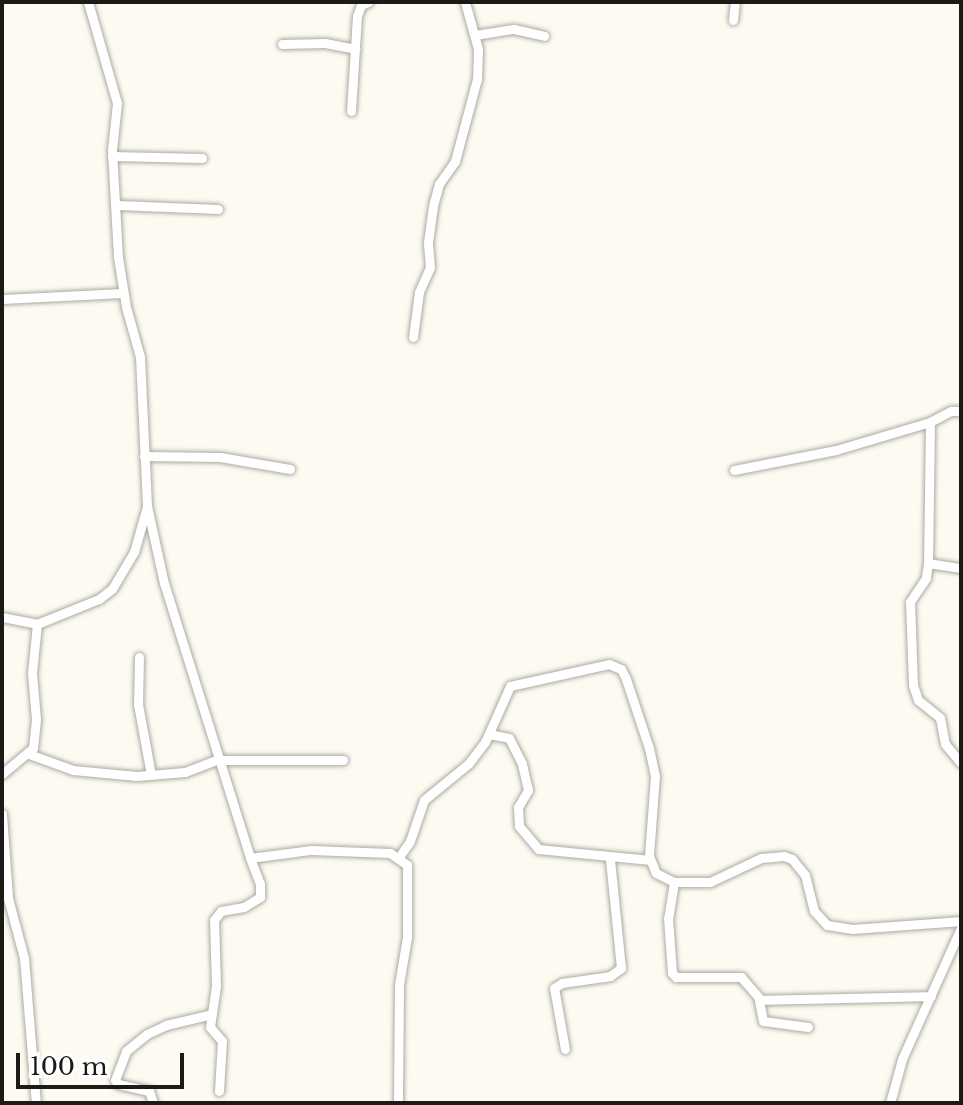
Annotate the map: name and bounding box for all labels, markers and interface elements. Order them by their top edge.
scale bar [20,1037,188,1087]
text: 100 m [30,1052,108,1081]

